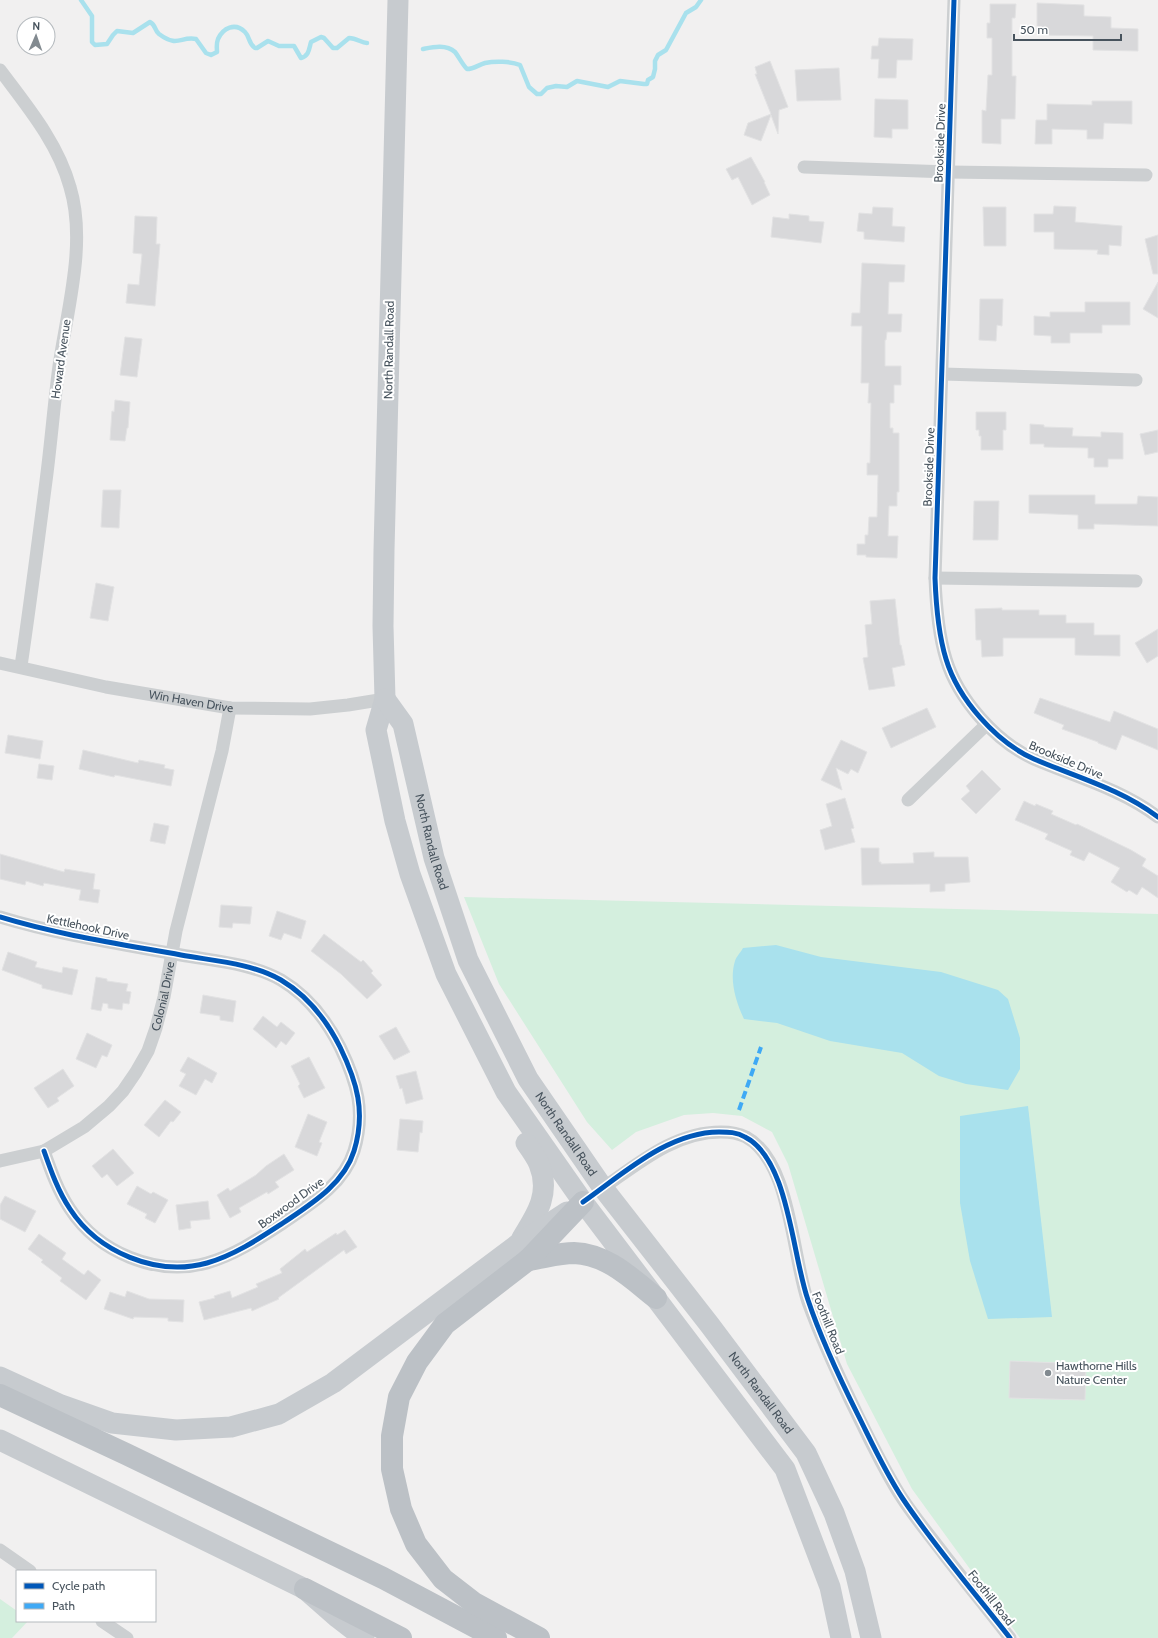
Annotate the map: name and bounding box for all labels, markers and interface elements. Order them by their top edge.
north arrow [16,16,56,56]
scale bar [1014,16,1121,42]
text: N [32,19,40,33]
text: 50 m [1020,22,1048,37]
street label: Brookside Drive [931,103,948,183]
street label: North Randall Road [380,301,397,399]
street label: Howard Avenue [47,318,74,400]
street label: Brookside Drive [920,427,937,507]
street label: Win Haven Drive [148,686,233,715]
street label: Brookside Drive [1027,737,1106,782]
street label: North Randall Road [412,792,452,891]
street label: Kettlehook Drive [45,910,131,943]
street label: Colonial Drive [148,960,177,1033]
street label: North Randall Road [532,1089,600,1179]
street label: Boxwood Drive [255,1174,326,1231]
street label: Foothill Road [809,1289,848,1356]
street label: North Randall Road [726,1349,797,1436]
place label: Hawthorne Hills Nature Center [1056,1358,1137,1387]
marker: Hawthorne Hills Nature Center [1043,1368,1053,1378]
street label: Foothill Road [965,1567,1018,1628]
legend [16,1570,156,1622]
text: Cycle path [52,1578,105,1593]
text: Path [52,1598,75,1613]

